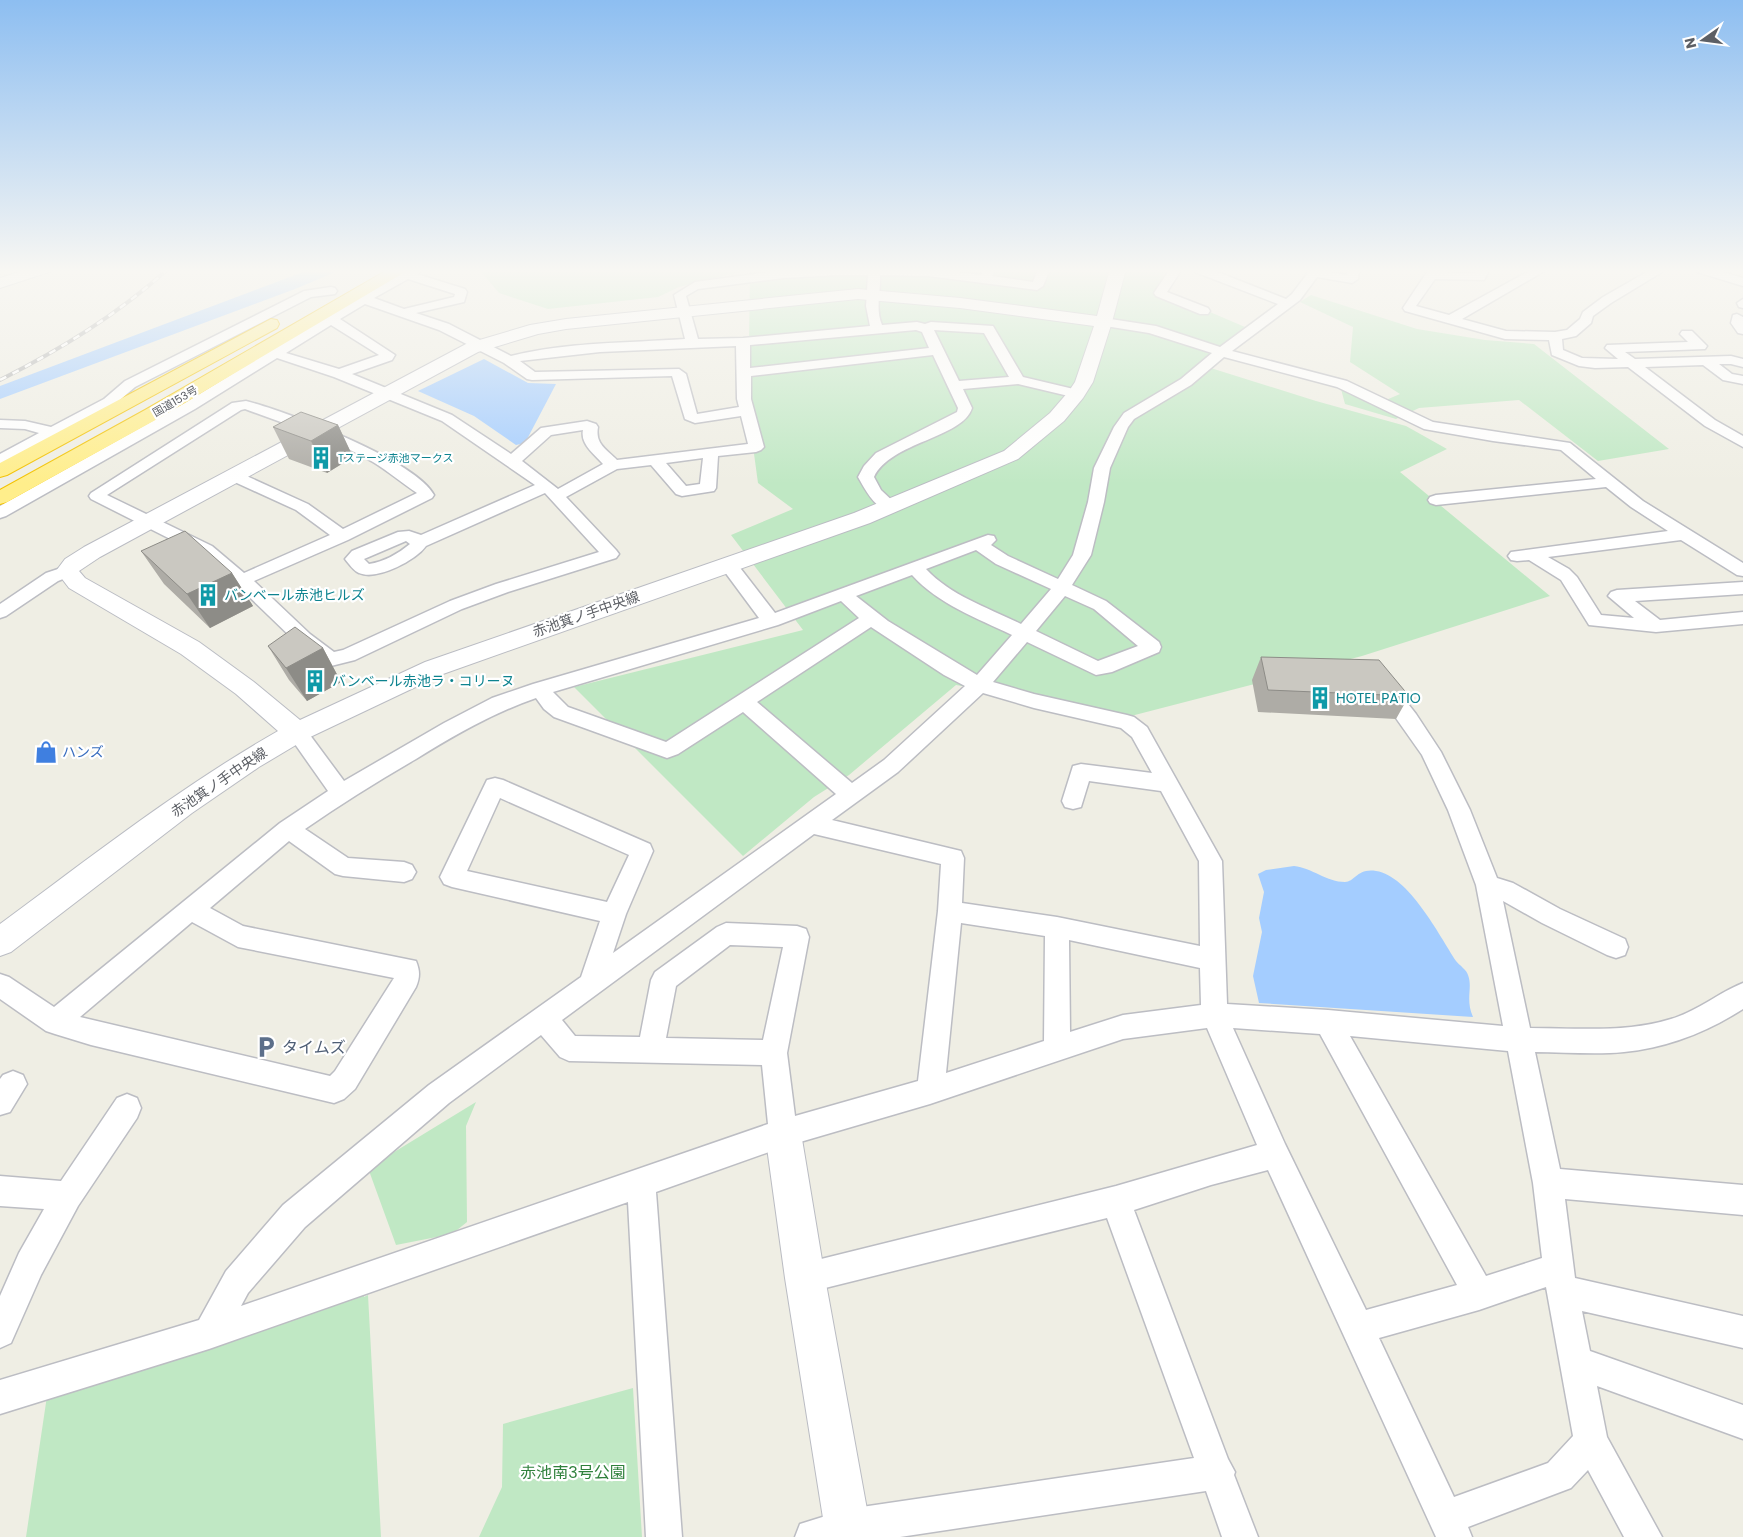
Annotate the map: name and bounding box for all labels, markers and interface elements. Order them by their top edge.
north arrow [1678,15,1728,65]
text: N [1679,36,1701,51]
street label: 国道153号 [149,382,201,420]
building icon: Tステージ赤池マークス [308,445,334,471]
place label: Tステージ赤池マークス [338,450,453,466]
building icon: バンベール赤池ヒルズ [195,582,221,608]
place label: バンベール赤池ヒルズ [224,585,365,605]
street label: 赤池箕ノ手中央線 [530,586,642,642]
building icon: バンベール赤池ラ・コリーヌ [302,668,328,694]
place label: バンベール赤池ラ・コリーヌ [332,671,515,691]
building icon: HOTEL PATIO [1307,685,1333,711]
place label: HOTEL PATIO [1336,688,1421,708]
shop icon: ハンズ [33,739,59,765]
place label: ハンズ [62,742,104,762]
street label: 赤池箕ノ手中央線 [167,742,271,822]
parking icon: タイムズ [253,1034,279,1060]
place label: タイムズ [282,1036,346,1059]
park label: 赤池南3号公園 [520,1461,626,1484]

